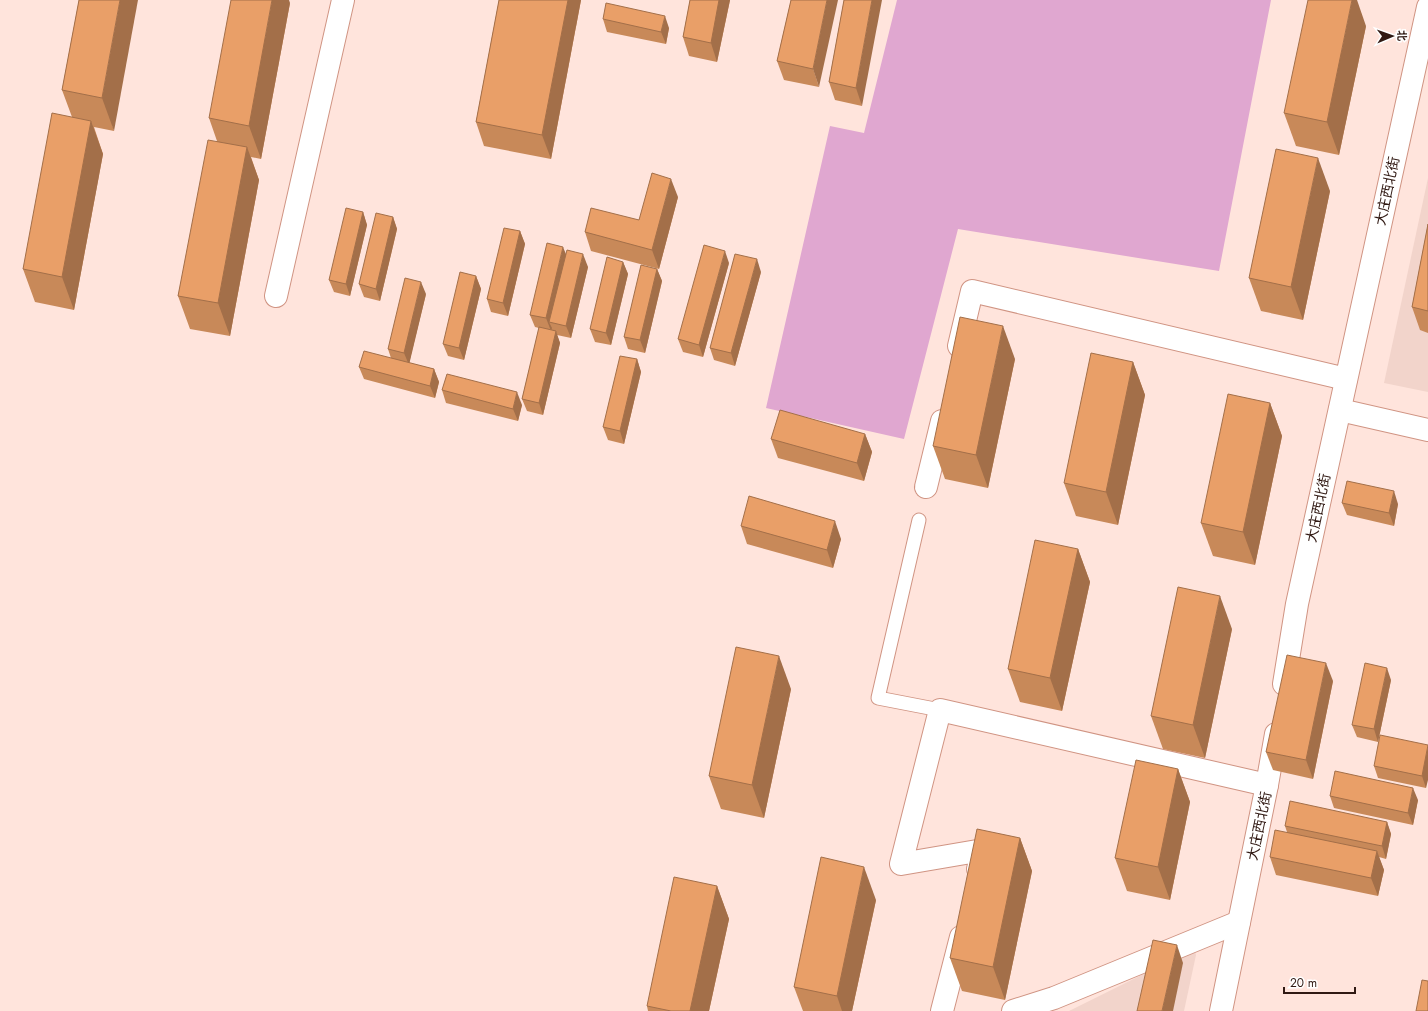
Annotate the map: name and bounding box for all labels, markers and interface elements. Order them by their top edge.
north arrow [1372,16,1412,56]
text: 北 [1394,30,1410,41]
street label: 大庄西北街 [1370,155,1404,227]
street label: 大庄西北街 [1301,472,1335,544]
street label: 大庄西北街 [1242,790,1276,862]
scale bar [1284,969,1355,995]
text: 20 m [1290,974,1317,992]

